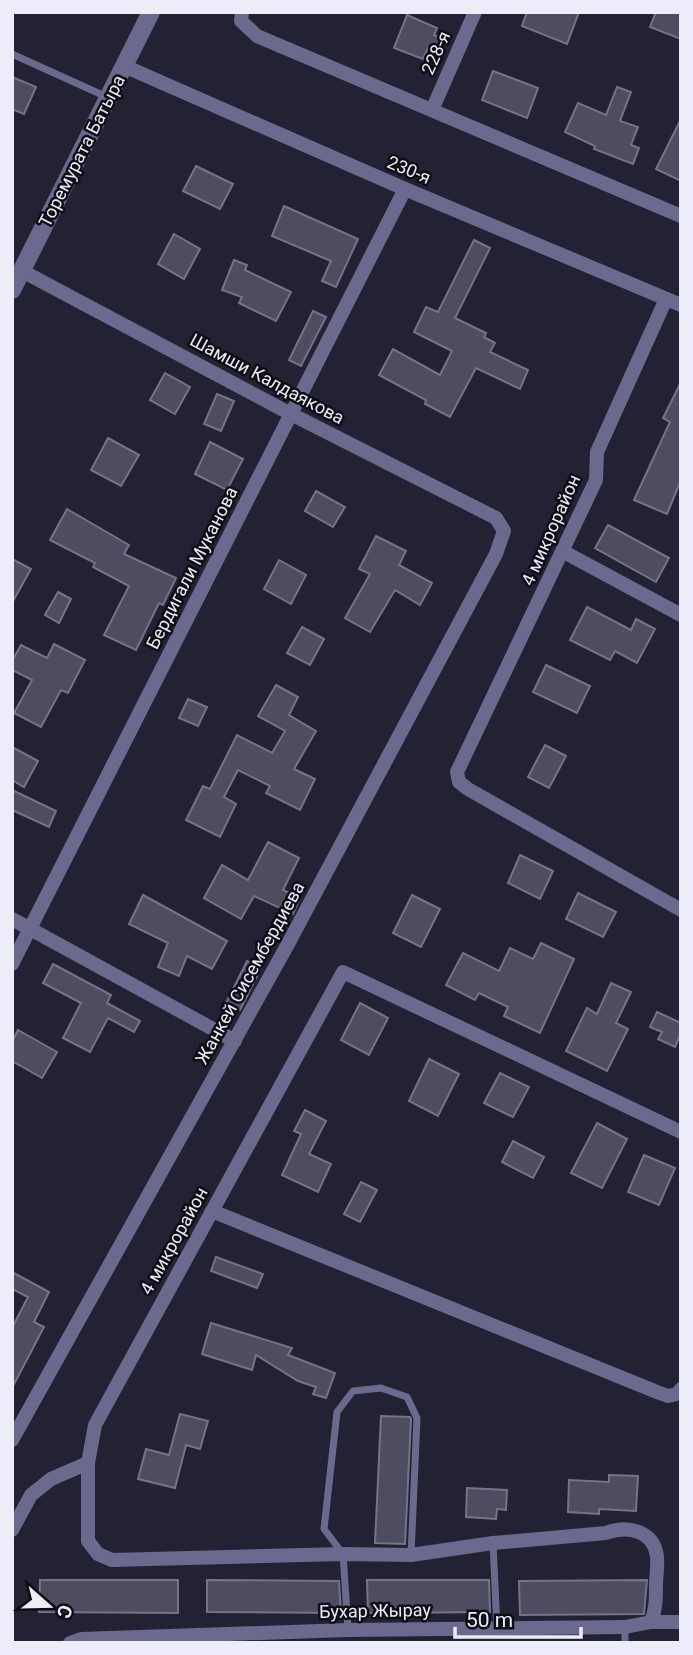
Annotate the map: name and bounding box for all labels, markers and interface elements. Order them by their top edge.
street label: 228-я [417,28,454,78]
street label: Торемурата Батыра [34,71,129,230]
street label: 230-я [384,151,434,188]
street label: Шамши Калдаякова [187,329,348,428]
street label: 4 микрорайон [517,471,584,589]
street label: Бердигали Муканова [142,483,242,652]
street label: Жанкей Сисембердиева [191,878,309,1068]
street label: 4 микрорайон [135,1183,212,1298]
north arrow [14,1571,84,1641]
scale bar [455,1596,581,1640]
street label: Бухар Жырау [319,1599,432,1622]
text: С [52,1602,77,1621]
text: 50 m [466,1608,513,1632]

